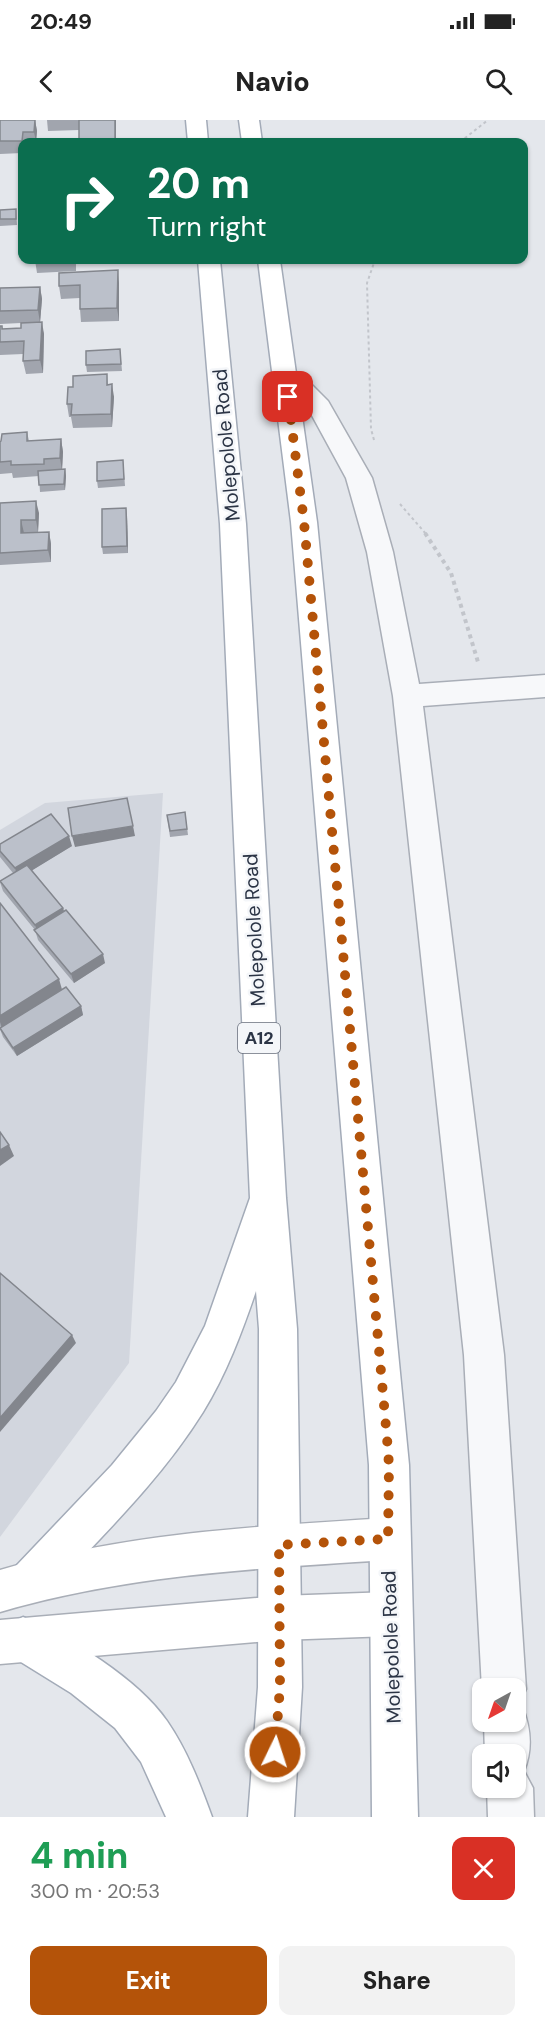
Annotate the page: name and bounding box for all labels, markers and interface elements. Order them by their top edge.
text: 20:49 [30,7,92,36]
text: Navio [235,64,310,99]
icon: back [30,65,63,98]
icon: search [482,65,515,98]
text: 20 m [147,156,250,211]
icon: right [48,162,126,240]
text: Turn right [147,209,267,244]
street label: Molepolole Road [206,368,246,522]
pin [262,371,313,422]
icon: arrive [271,380,304,413]
street label: Molepolole Road [237,853,271,1007]
road number: A12 [238,1023,280,1053]
street label: Molepolole Road [375,1570,407,1724]
north arrow [472,1678,526,1732]
map controls [472,1678,526,1798]
position arrow [243,1720,307,1784]
button: sound [472,1744,526,1798]
text: 4 min [30,1832,128,1879]
button: close [452,1837,515,1900]
text: 300 m · 20:53 [30,1878,160,1904]
button: Exit [30,1946,267,2015]
button: Share [279,1946,515,2015]

